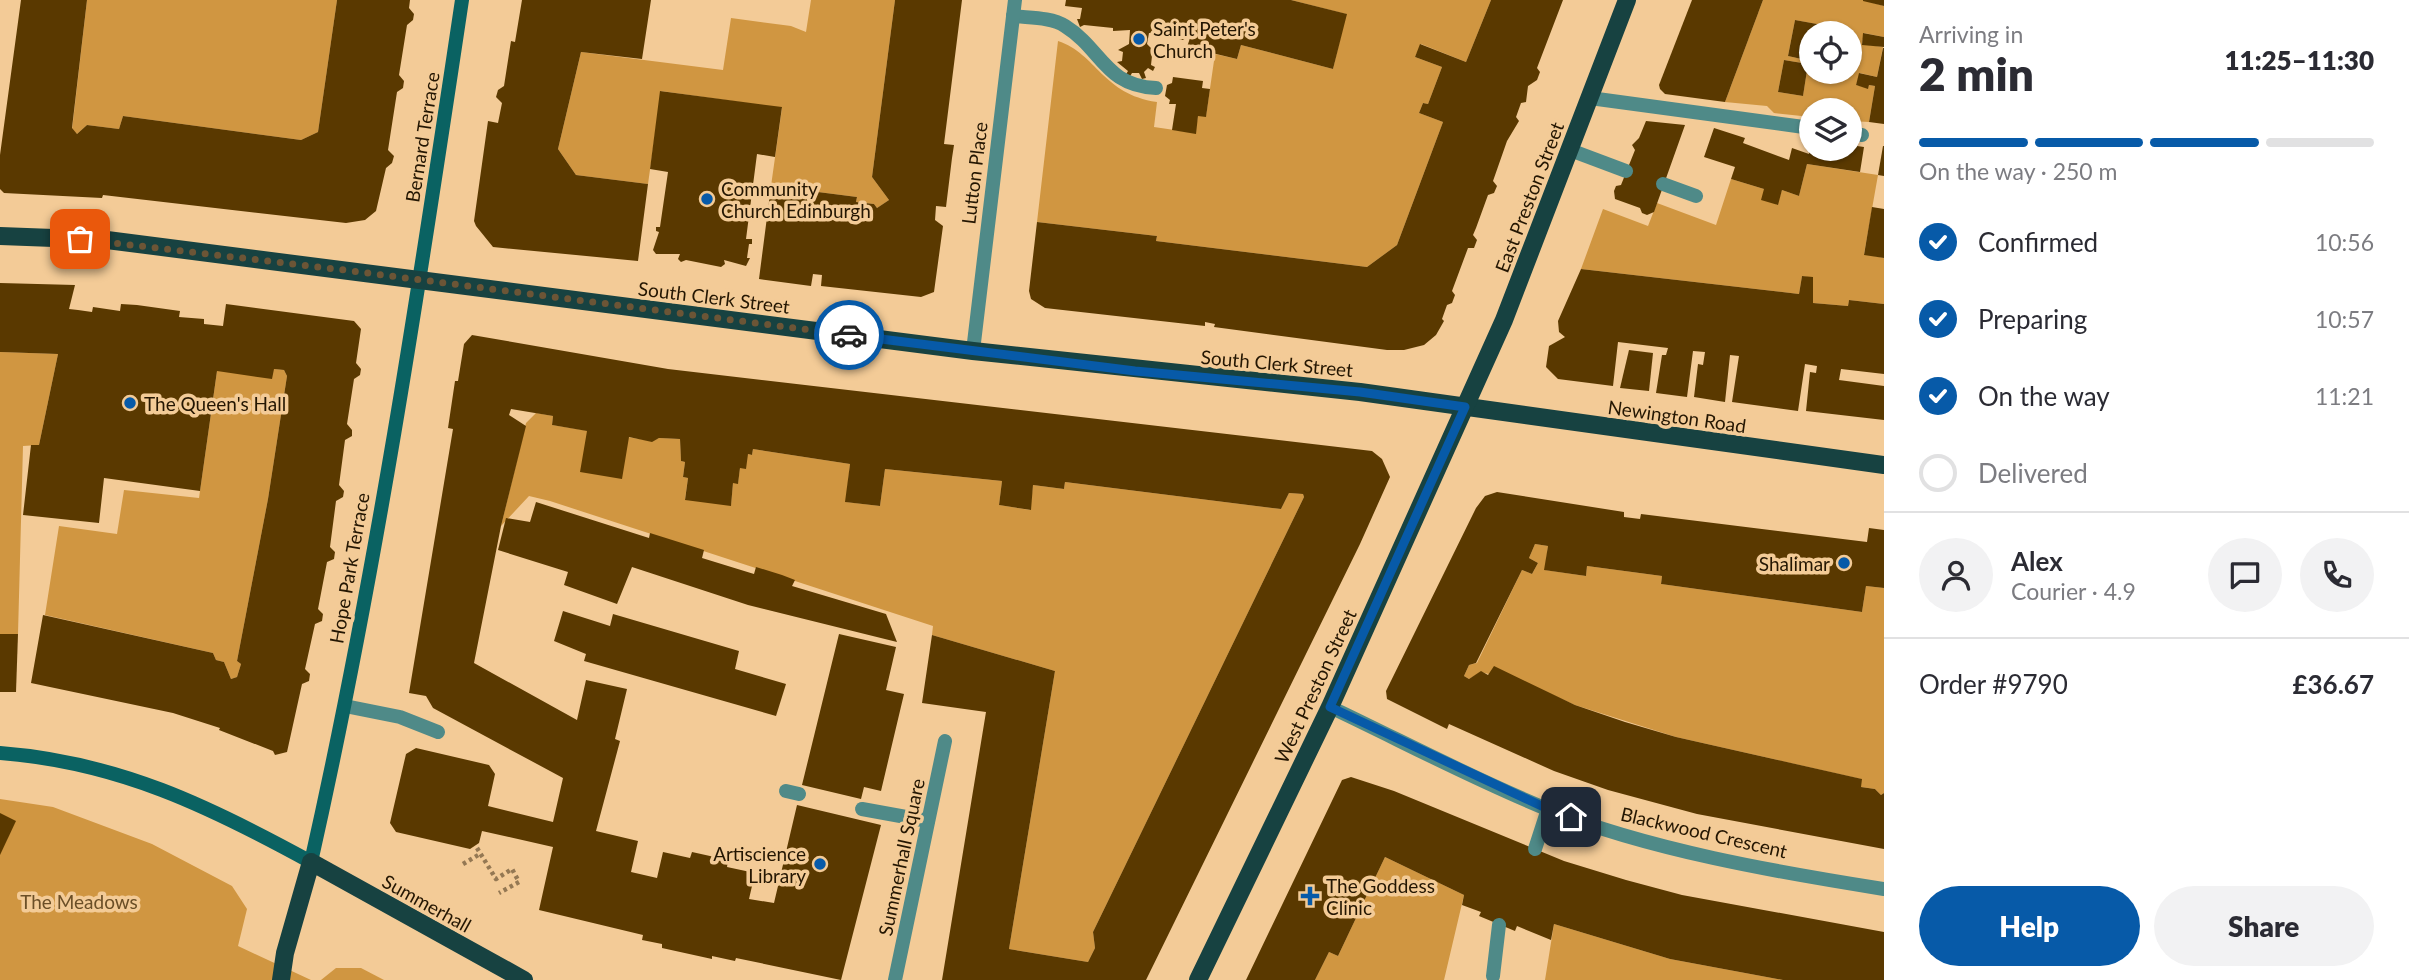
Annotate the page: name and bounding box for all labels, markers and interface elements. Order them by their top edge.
place label: Saint Peter's Church [1153,17,1256,62]
text: Arriving in [1919,20,2023,48]
map controls [1799,21,1862,161]
button: locate [1799,21,1862,84]
marker: Saint Peter's Church [1131,31,1147,47]
text: 11:25–11:30 [2224,44,2374,76]
text: 2 min [1919,46,2034,101]
street label: Bernard Terrace [400,70,444,204]
button: layers [1799,98,1862,161]
street label: East Preston Street [1490,118,1568,275]
street label: Lutton Place [956,120,992,226]
text: On the way · 250 m [1919,157,2118,185]
place label: Community Church Edinburgh [721,177,871,222]
marker: Community Church Edinburgh [699,191,715,207]
pin [50,209,110,269]
icon: bag [61,220,99,258]
icon: check [1919,223,1957,261]
text: Confirmed [1978,226,2098,258]
text: 10:56 [2315,228,2374,256]
street label: South Clerk Street [637,276,791,318]
courier [814,300,884,370]
icon: check [1919,300,1957,338]
text: Preparing [1978,303,2087,335]
text: 10:57 [2315,305,2374,333]
icon: car [830,316,868,354]
street label: South Clerk Street [1200,345,1354,381]
icon: check [1919,377,1957,415]
text: On the way [1978,380,2110,412]
text: 11:21 [2315,382,2374,410]
place label: The Queen's Hall [144,392,286,415]
marker: The Queen's Hall [122,395,138,411]
street label: Newington Road [1606,395,1748,437]
text: Delivered [1978,457,2088,489]
street label: Hope Park Terrace [324,491,374,645]
button: person [1919,538,1993,612]
button: chat [2208,538,2282,612]
button: phone [2300,538,2374,612]
text: Alex [2011,545,2063,577]
place label: Shalimar [1759,552,1830,575]
marker: Shalimar [1836,555,1852,571]
text: Courier · 4.9 [2011,577,2136,605]
street label: West Preston Street [1269,605,1361,767]
text: Order #9790 [1919,668,2068,700]
text: £36.67 [2292,668,2374,700]
street label: Summerhall Square [873,776,929,938]
pin [1541,787,1601,847]
icon: home [1552,798,1590,836]
street label: Blackwood Crescent [1618,802,1790,862]
place label: Artiscience Library [713,842,806,887]
marker: Artiscience Library [812,856,828,872]
street label: Summerhall [379,869,475,937]
place label: The Goddess Clinic [1326,874,1435,919]
marker: The Goddess Clinic [1300,886,1320,906]
button: Help [1919,886,2140,966]
button: Share [2154,886,2374,966]
park label: The Meadows [20,890,138,913]

